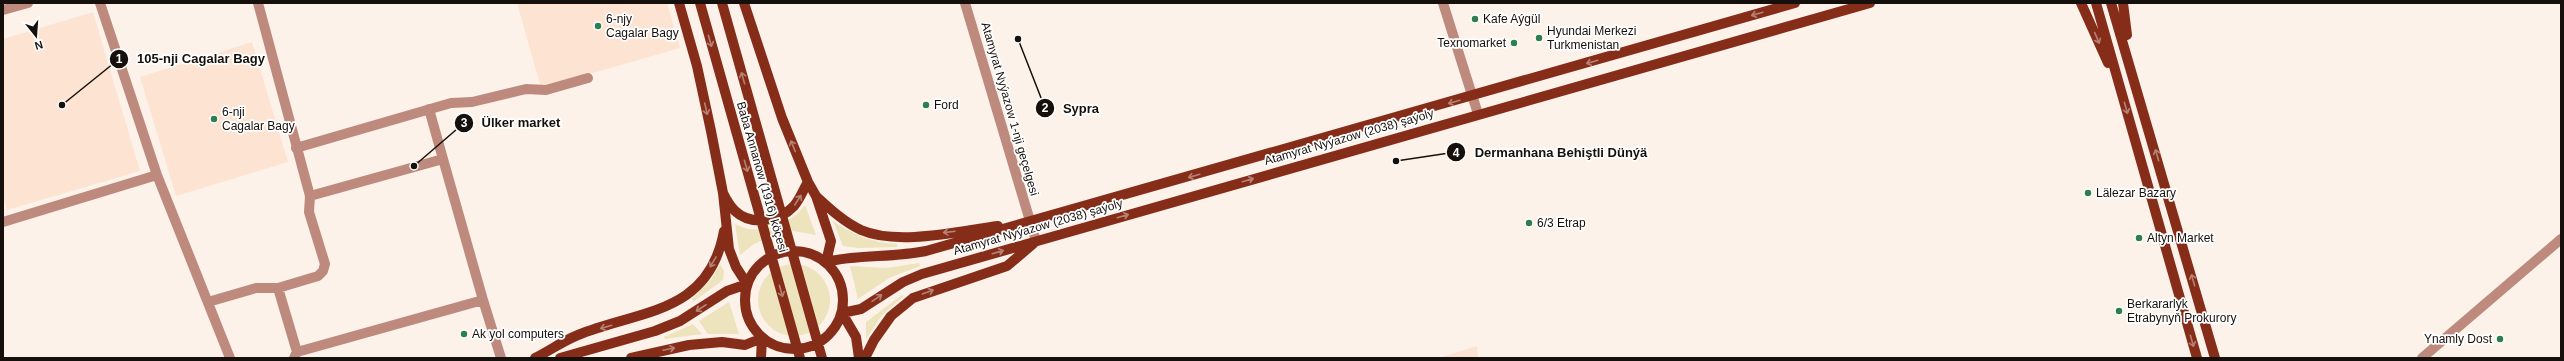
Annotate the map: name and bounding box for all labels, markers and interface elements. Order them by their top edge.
one-way arrow [1751,11,1764,18]
place label: 6-njy Cagalar Bagy [606,12,679,40]
place label: Kafe Aýgül [1483,12,1540,26]
marker: Kafe Aýgül [1470,14,1480,24]
north arrow [16,16,56,56]
marker: 6-njy Cagalar Bagy [593,21,603,31]
street label: Atamyrat Nyýazow 1-nji geçelgesi [978,21,1042,197]
place label: Hyundai Merkezi Turkmenistan [1547,24,1636,52]
one-way arrow [2094,32,2101,44]
marker: Hyundai Merkezi Turkmenistan [1534,33,1544,43]
one-way arrow [707,34,714,47]
place label: Texnomarket [1437,36,1507,50]
marker: Texnomarket [1509,38,1519,48]
text: N [33,39,44,52]
callout: 105-nji Cagalar Bagy [109,46,273,71]
text: 105-nji Cagalar Bagy [137,51,266,66]
text: 1 [116,52,123,66]
one-way arrow [1586,59,1599,66]
one-way arrow [739,72,746,85]
callout: Sypra [1035,96,1107,121]
place label: Ford [934,98,959,112]
one-way arrow [1448,99,1461,106]
street label: Baba Annanow (1916) köçesi [734,100,790,254]
marker: Ford [921,100,931,110]
text: 2 [1042,101,1049,115]
text: Sypra [1063,101,1100,116]
one-way arrow [2123,101,2130,114]
one-way arrow [702,102,710,115]
place label: 6-nji Cagalar Bagy [222,105,295,133]
street label: Atamyrat Nyýazow (2038) şaýoly [1263,106,1435,168]
callout: Ülker market [454,110,569,135]
marker: 6-nji Cagalar Bagy [209,114,219,124]
text: Ülker market [482,115,561,130]
text: 3 [461,116,468,130]
one-way arrow [789,140,797,152]
callout: Dermanhana Behiştli Dünýä [1446,140,1655,165]
text: Dermanhana Behiştli Dünýä [1475,145,1648,160]
text: 4 [1453,146,1460,160]
one-way arrow [2153,149,2160,162]
one-way arrow [743,159,750,172]
one-way arrow [1188,172,1201,180]
one-way arrow [1241,176,1254,183]
place label: Lälezar Bazary [2096,186,2176,200]
marker: Lälezar Bazary [2083,188,2093,198]
one-way arrow [794,195,802,206]
street label: Atamyrat Nyýazow (2038) şaýoly [952,196,1124,258]
one-way arrow [1116,212,1129,219]
place label: 6/3 Etrap [1537,216,1586,230]
marker: 6/3 Etrap [1524,218,1534,228]
one-way arrow [943,228,956,236]
place label: Altyn Market [2147,231,2214,245]
marker: Altyn Market [2134,233,2144,243]
one-way arrow [992,248,1005,255]
one-way arrow [709,256,717,268]
one-way arrow [2189,274,2196,287]
one-way arrow [778,284,785,297]
one-way arrow [922,287,934,295]
one-way arrow [872,294,883,302]
place label: Berkararlyk Etrabynyň Prokurory [2127,297,2236,325]
one-way arrow [695,304,706,312]
marker: Berkararlyk Etrabynyň Prokurory [2114,306,2124,316]
one-way arrow [599,324,612,331]
place label: Ak yol computers [472,327,564,341]
marker: Ak yol computers [459,329,469,339]
place label: Ynamly Dost [2424,332,2493,346]
one-way arrow [2189,334,2196,347]
marker: Ynamly Dost [2495,334,2505,344]
one-way arrow [662,345,675,353]

